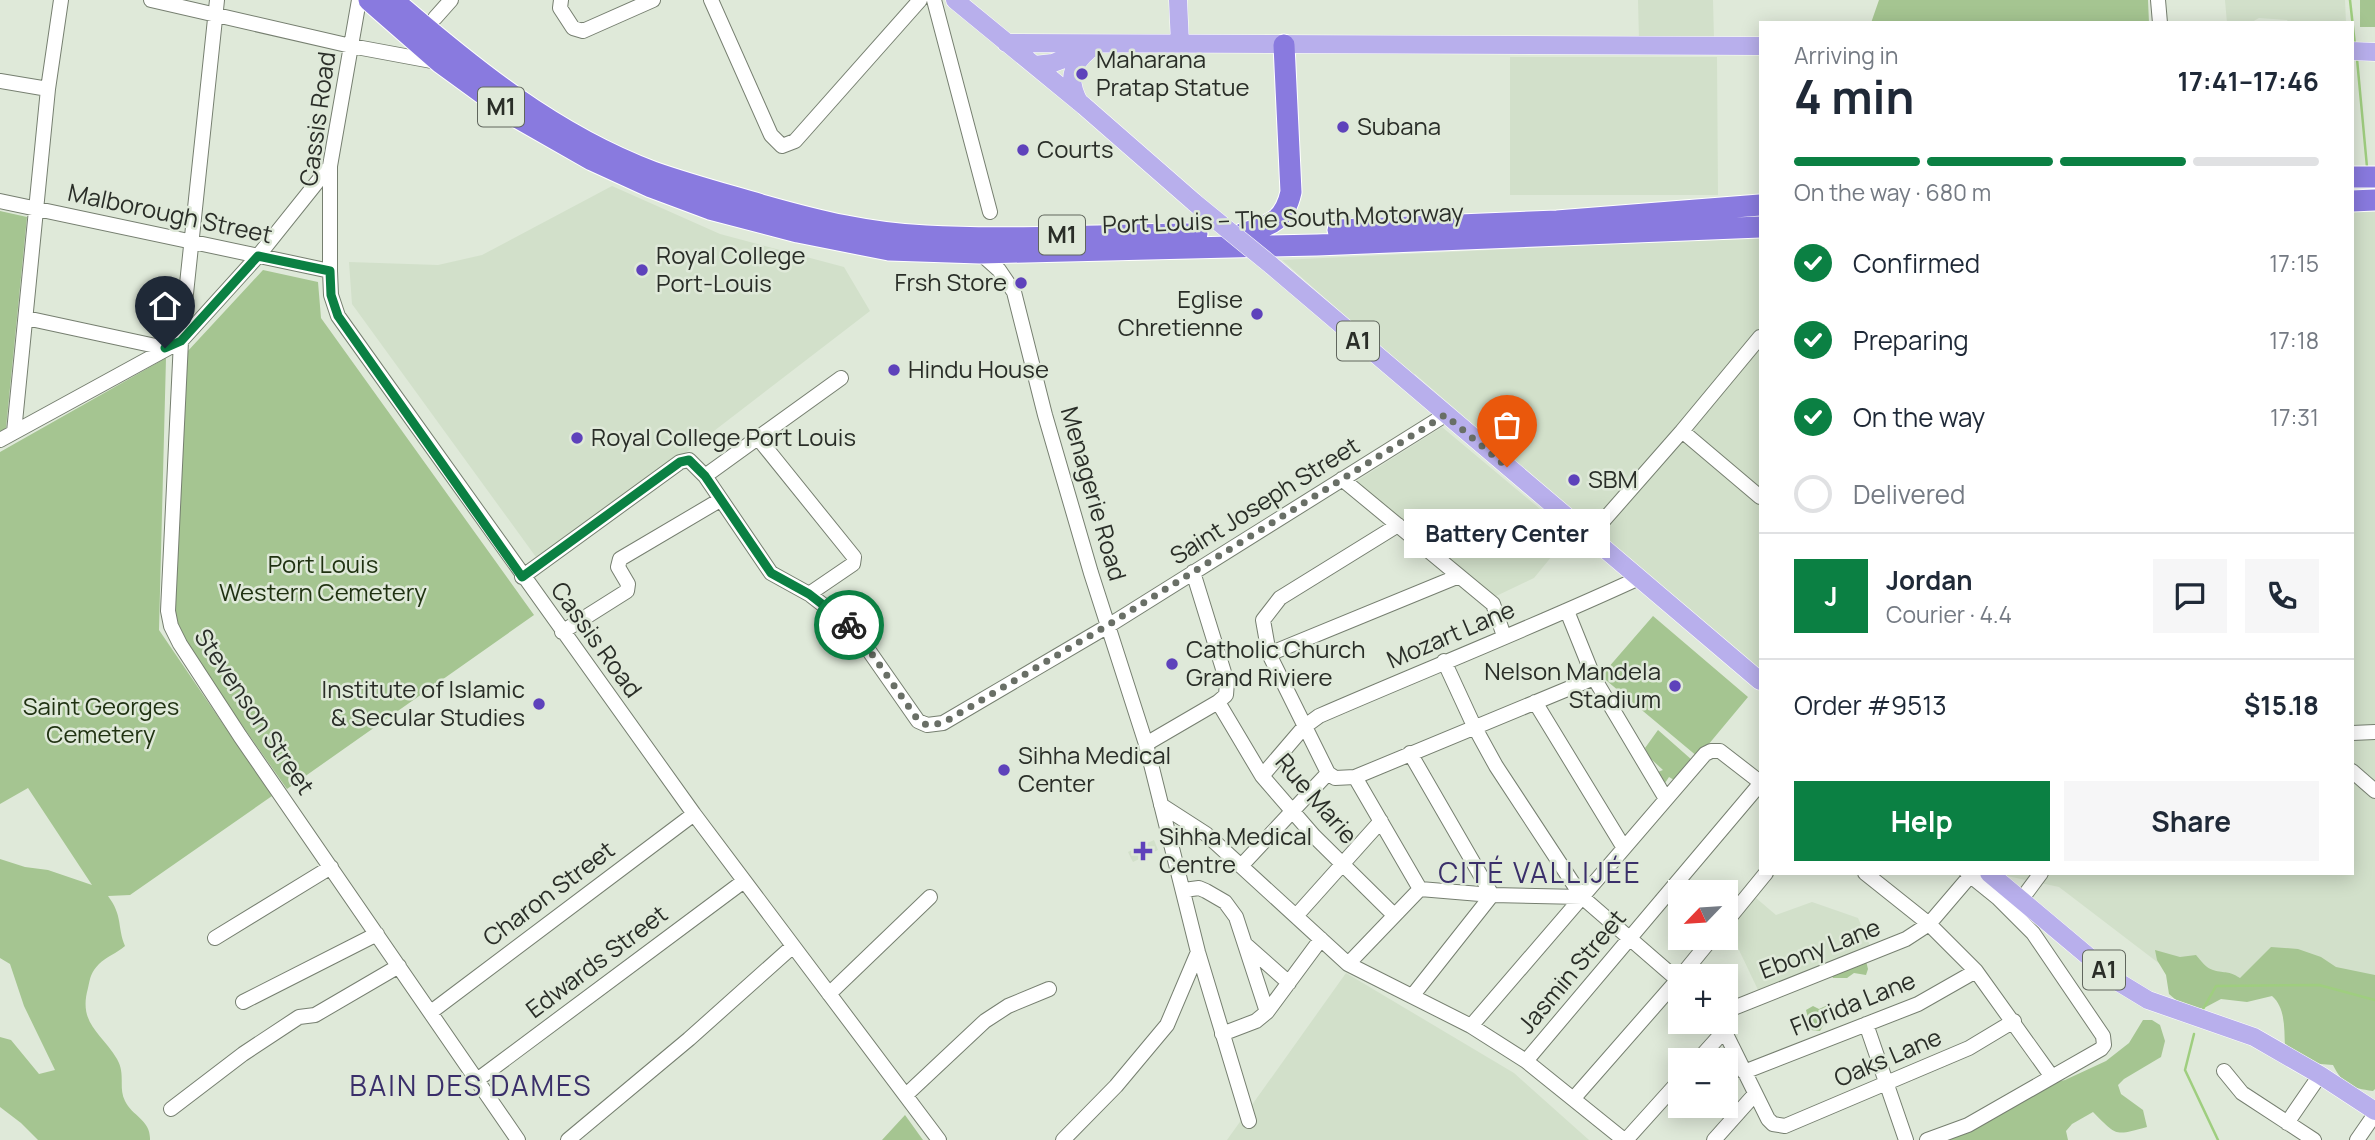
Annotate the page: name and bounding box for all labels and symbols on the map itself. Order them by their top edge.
place label: Maharana Pratap Statue [1096,42,1250,103]
street label: Cassis Road [291,49,342,188]
marker: Maharana Pratap Statue [1074,66,1090,82]
road number: M1 [478,88,524,127]
place label: Subana [1357,109,1441,142]
marker: Subana [1335,119,1351,135]
place label: Courts [1037,132,1114,165]
marker: Courts [1015,142,1031,158]
street label: Malborough Street [65,175,276,250]
street label: Port Louis – The South Motorway [1102,195,1465,240]
road number: M1 [1039,216,1085,254]
place label: Royal College Port-Louis [656,238,806,299]
marker: Royal College Port-Louis [634,262,650,278]
place label: Frsh Store [895,265,1007,298]
marker: Frsh Store [1013,275,1029,291]
pin [135,276,195,348]
place label: Eglise Chretienne [1118,282,1243,343]
marker: Eglise Chretienne [1249,306,1265,322]
road number: A1 [1337,322,1379,360]
place label: Hindu House [908,352,1049,385]
marker: Hindu House [886,362,902,378]
pin [1477,395,1537,467]
street label: Menagerie Road [1054,403,1135,584]
place label: Royal College Port Louis [591,420,856,453]
street label: Saint Joseph Street [1163,428,1365,571]
marker: Royal College Port Louis [569,430,585,446]
place label: SBM [1588,462,1638,495]
marker: SBM [1566,472,1582,488]
callout: Battery Center [1404,509,1610,558]
park label: Port Louis Western Cemetery [219,547,427,608]
street label: Cassis Road [544,575,650,704]
courier [814,590,884,660]
street label: Mozart Lane [1381,592,1519,675]
street label: Stevenson Street [187,622,323,801]
place label: Catholic Church Grand Riviere [1186,632,1366,693]
place label: Nelson Mandela Stadium [1484,654,1661,715]
marker: Catholic Church Grand Riviere [1164,656,1180,672]
place label: Institute of Islamic & Secular Studies [322,672,525,733]
marker: Nelson Mandela Stadium [1667,678,1683,694]
park label: Saint Georges Cemetery [23,689,179,750]
marker: Institute of Islamic & Secular Studies [531,696,547,712]
place label: Sihha Medical Center [1018,738,1171,799]
street label: Rue Marie [1269,746,1366,850]
marker: Sihha Medical Center [996,762,1012,778]
place label: Sihha Medical Centre [1159,819,1312,880]
street label: Charon Street [476,832,621,953]
marker: Sihha Medical Centre [1133,841,1153,861]
district label: CITÉ VALLIJÉE [1438,853,1642,891]
north arrow [1668,880,1738,950]
street label: Edwards Street [519,897,674,1025]
street label: Jasmin Street [1509,902,1633,1040]
street label: Ebony Lane [1754,909,1885,986]
road number: A1 [2083,951,2125,990]
street label: Florida Lane [1785,963,1920,1043]
street label: Oaks Lane [1829,1019,1946,1094]
district label: BAIN DES DAMES [349,1066,593,1104]

